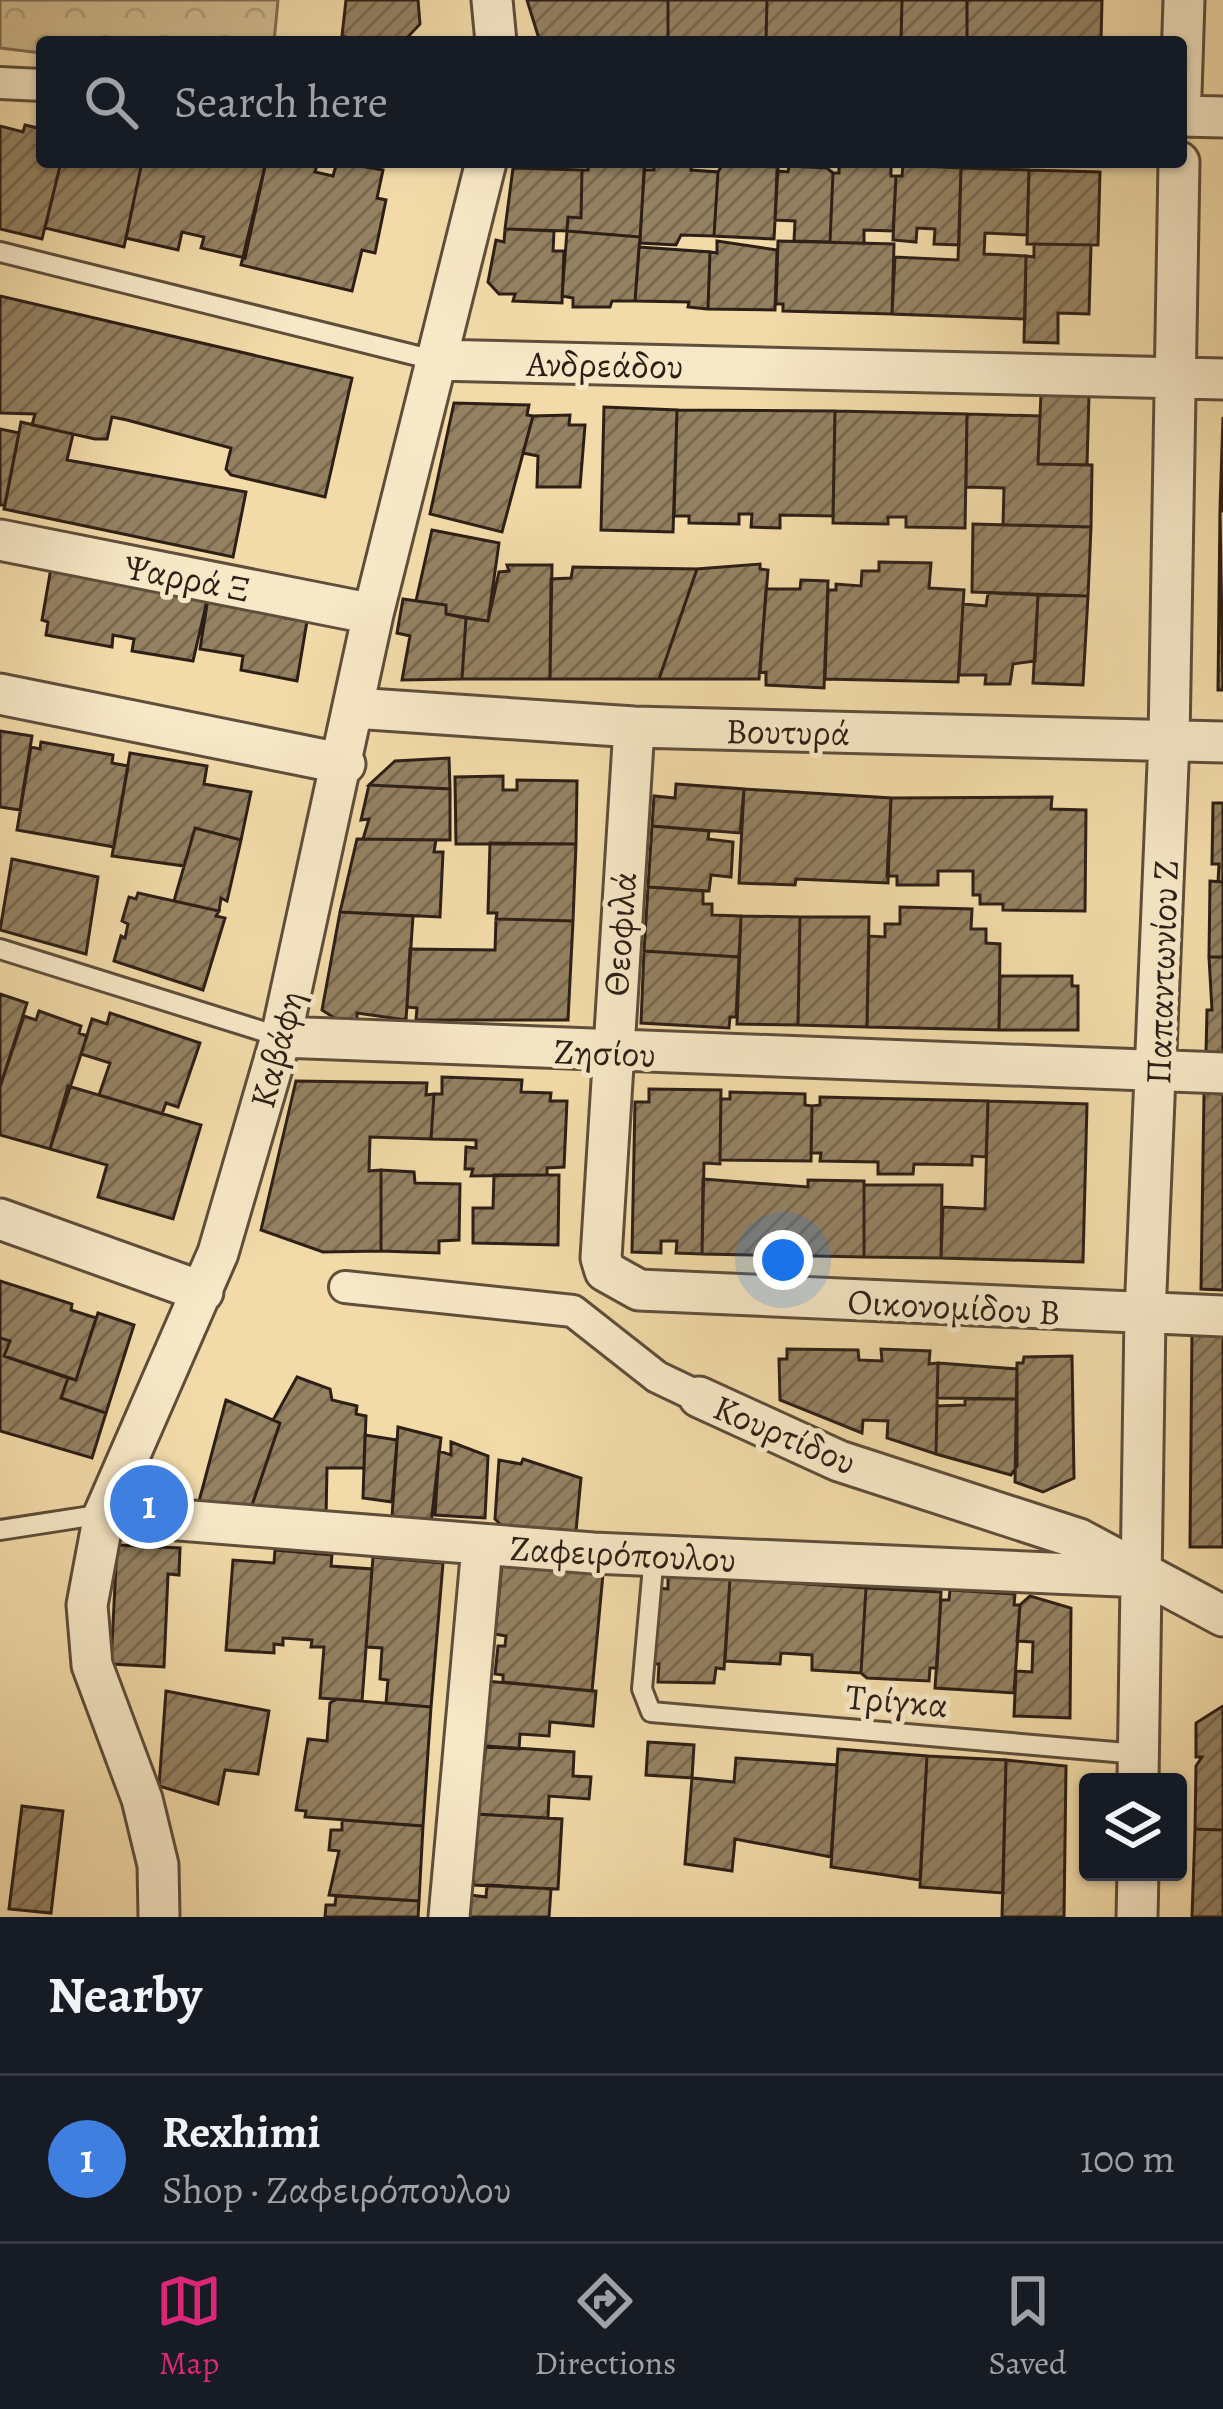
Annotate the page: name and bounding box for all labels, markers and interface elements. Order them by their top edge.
search box [36,36,1187,168]
icon: search [78,69,144,135]
text: Search here [174,71,388,133]
street label: Ανδρεάδου [525,339,684,390]
street label: Ψαρρά Ξ [120,541,254,614]
street label: Βουτυρά [725,706,851,757]
street label: Παπαντωνίου Ζ [1133,859,1190,1085]
street label: Θεοφιλά [591,870,648,998]
street label: Καβάφη [237,985,316,1113]
street label: Ζησίου [553,1026,657,1079]
your location [753,1230,813,1290]
street label: Οικονομίδου Β [846,1276,1062,1337]
street label: Κουρτίδου [706,1383,864,1486]
pin: 1 [110,1459,188,1549]
street label: Ζαφειρόπουλου [509,1523,737,1584]
street label: Τρίγκα [844,1672,950,1729]
map controls [1079,1773,1187,1881]
button: layers [1079,1773,1187,1881]
text: Nearby [48,1960,202,2030]
text: Rexhimi [162,2101,321,2163]
text: 1 [80,2132,94,2185]
text: 100 m [1080,2132,1175,2185]
text: Shop · Ζαφειρόπουλου [162,2163,511,2216]
tab: Map [156,2268,222,2385]
tab: Directions [535,2268,676,2385]
tab: Saved [989,2268,1067,2385]

